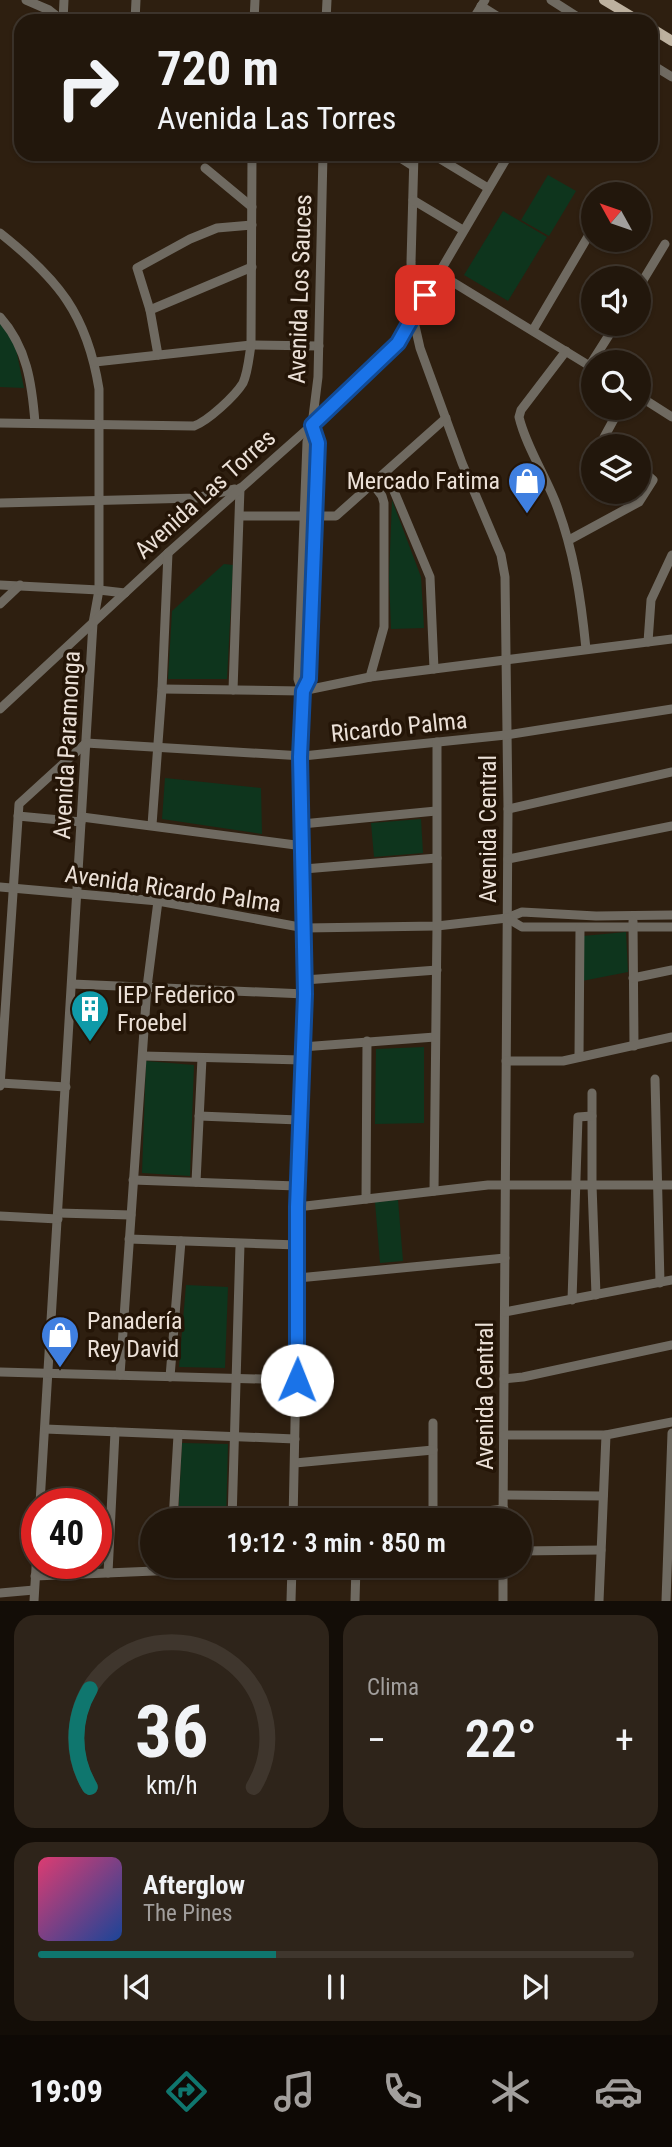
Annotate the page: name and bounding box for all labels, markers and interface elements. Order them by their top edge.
text: 720 m [157,40,279,97]
icon: right [42,42,133,133]
text: Avenida Las Torres [157,99,396,137]
north arrow [581,182,651,252]
map controls [581,182,651,504]
street label: Avenida Los Sauces [283,194,317,384]
pin [395,265,455,325]
button: sound [581,266,651,336]
icon: arrive [406,276,444,314]
button: search [581,350,651,420]
street label: Avenida Las Torres [129,424,281,564]
button: layers [581,434,651,504]
shop icon: Mercado Fatima [506,460,548,515]
place label: Mercado Fatima [347,467,500,495]
street label: Avenida Paramonga [48,650,86,840]
street label: Ricardo Palma [329,706,469,748]
street label: Avenida Central [474,755,502,903]
street label: Avenida Ricardo Palma [63,860,283,918]
place label: IEP Federico Froebel [117,981,235,1037]
building icon: IEP Federico Froebel [69,988,111,1043]
place label: Panadería Rey David [87,1307,182,1363]
shop icon: Panadería Rey David [39,1314,81,1369]
street label: Avenida Central [471,1322,499,1470]
position arrow [260,1343,334,1417]
speed limit sign: 40 [21,1488,112,1579]
text: 19:12 · 3 min · 850 m [226,1528,446,1558]
text: Clima [367,1674,419,1701]
text: 36 [135,1690,208,1776]
text: 22° [464,1709,537,1770]
text: − [367,1718,386,1762]
text: + [615,1718,634,1762]
text: km/h [146,1771,197,1800]
text: Afterglow [143,1870,245,1900]
text: The Pines [143,1900,233,1927]
icon: previous [118,1968,156,2006]
icon: pause [317,1968,355,2006]
icon: next [516,1968,554,2006]
icon: directions [162,2067,211,2116]
icon: music [270,2067,319,2116]
icon: phone [378,2067,427,2116]
icon: climate [486,2067,535,2116]
icon: car [594,2067,643,2116]
text: 19:09 [29,2072,103,2110]

